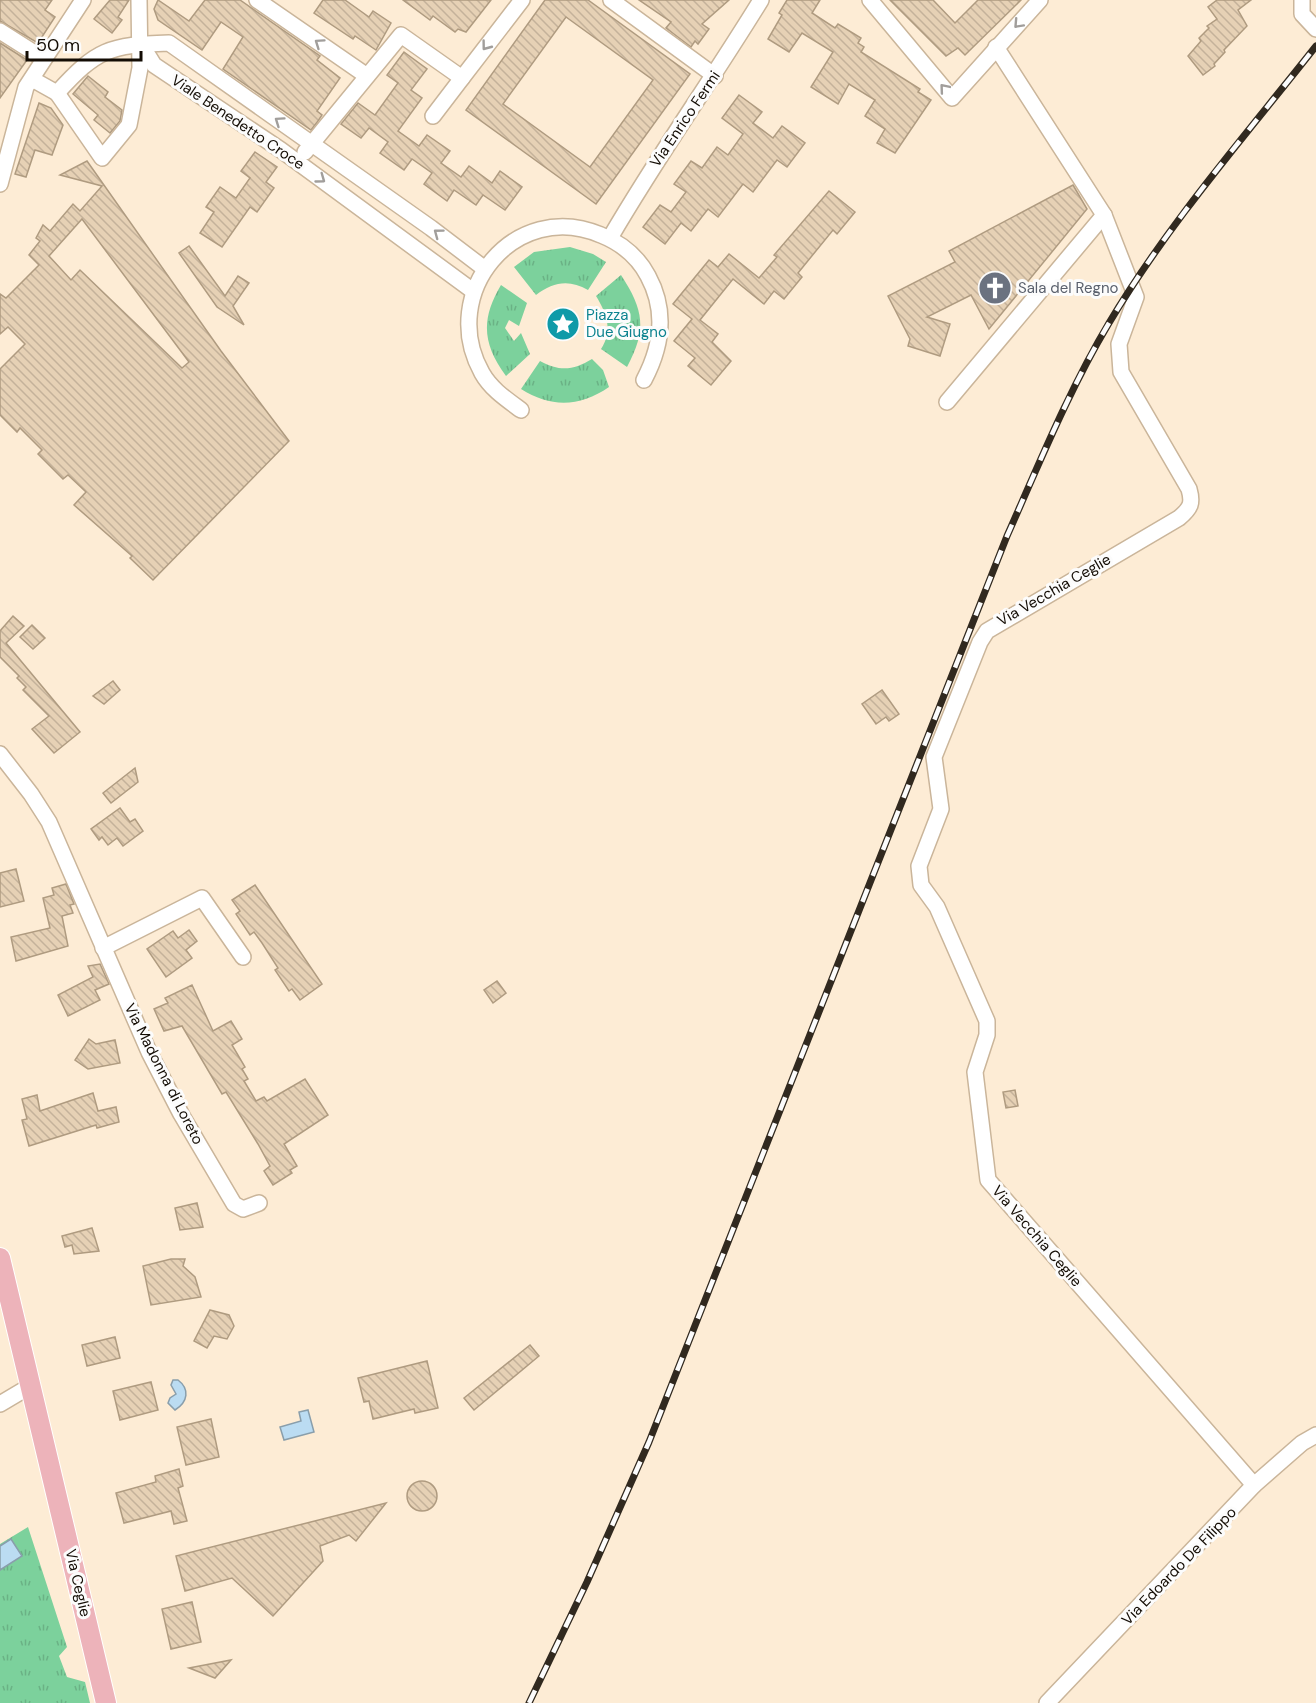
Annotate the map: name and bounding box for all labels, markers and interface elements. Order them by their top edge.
one-way arrow [1014,17,1025,27]
scale bar [27,24,141,62]
text: 50 m [36,33,80,57]
one-way arrow [315,39,326,50]
one-way arrow [482,40,493,51]
street label: Via Enrico Fermi [645,67,725,171]
street label: Viale Benedetto Croce [168,70,308,174]
one-way arrow [940,84,951,95]
one-way arrow [274,117,285,128]
one-way arrow [314,172,325,183]
one-way arrow [434,230,445,241]
church icon: Sala del Regno [977,270,1013,306]
place label: Sala del Regno [1018,278,1119,298]
place label: Piazza Due Giugno [586,305,667,342]
place icon: Piazza Due Giugno [545,306,581,342]
street label: Via Vecchia Ceglie [994,549,1114,631]
street label: Via Madonna di Loreto [120,1000,208,1148]
street label: Via Vecchia Ceglie [987,1181,1087,1291]
street label: Via Edoardo De Filippo [1117,1502,1241,1630]
street label: Via Ceglie [61,1547,95,1619]

